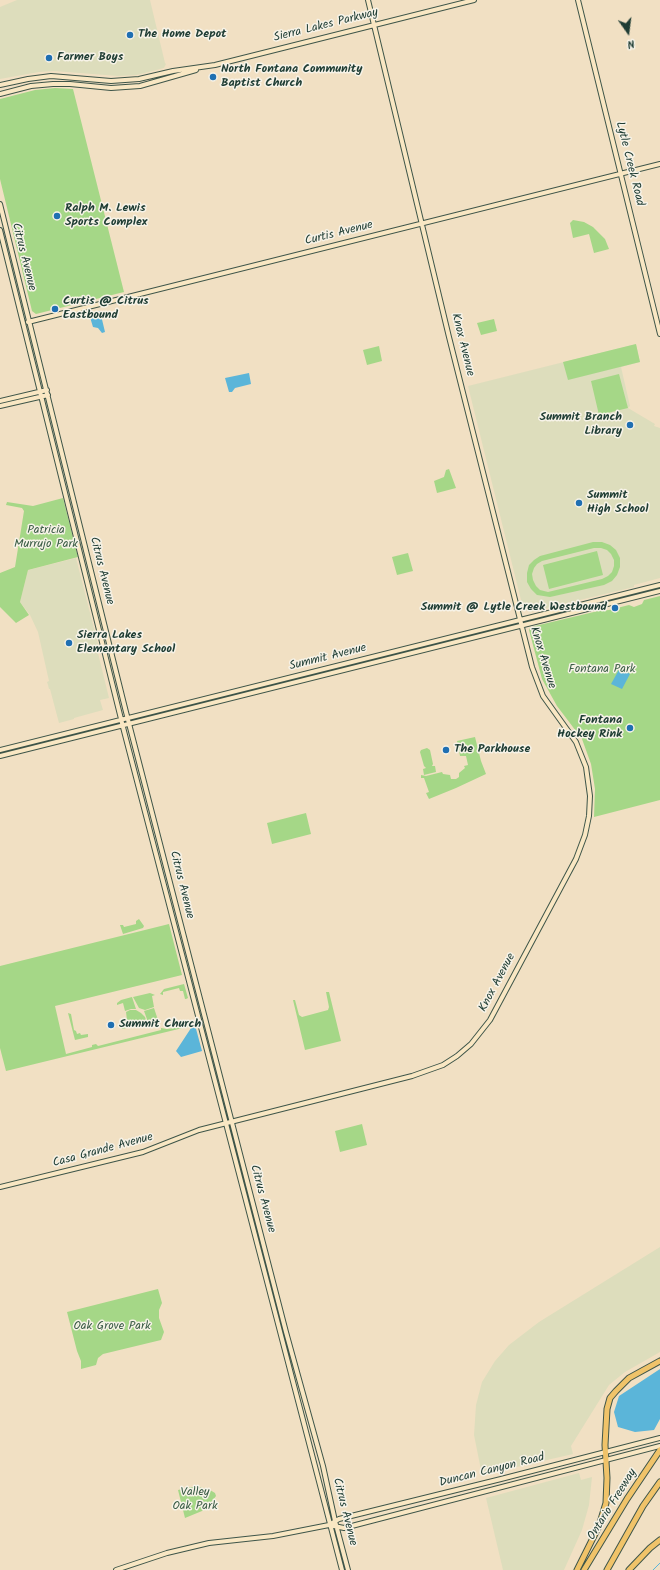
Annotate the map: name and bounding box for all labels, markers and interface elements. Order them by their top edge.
street label: Sierra Lakes Parkway [272,6,380,46]
north arrow [608,12,648,52]
place label: The Home Depot [138,28,227,42]
marker: The Home Depot [125,30,135,40]
text: N [625,34,636,53]
place label: Farmer Boys [57,51,123,65]
marker: Farmer Boys [44,53,54,63]
place label: North Fontana Community Baptist Church [221,63,363,91]
marker: North Fontana Community Baptist Church [208,72,218,82]
street label: Lytle Creek Road [612,120,646,208]
place label: Ralph M. Lewis Sports Complex [65,202,147,230]
marker: Ralph M. Lewis Sports Complex [52,211,62,221]
street label: Curtis Avenue [303,219,375,249]
street label: Citrus Avenue [8,221,38,293]
place label: Curtis @ Citrus Eastbound [63,295,149,323]
marker: Curtis @ Citrus Eastbound [50,304,60,314]
street label: Knox Avenue [447,312,477,378]
place label: Summit Branch Library [540,411,622,439]
marker: Summit Branch Library [625,420,635,430]
place label: Summit High School [587,489,648,517]
marker: Summit High School [574,498,584,508]
park label: Patricia Murrujo Park [14,524,78,552]
street label: Citrus Avenue [86,535,116,607]
place label: Summit @ Lytle Creek Westbound [421,601,607,615]
marker: Summit @ Lytle Creek Westbound [610,603,620,613]
street label: Knox Avenue [526,625,558,691]
place label: Sierra Lakes Elementary School [77,629,175,657]
marker: Sierra Lakes Elementary School [64,638,74,648]
street label: Summit Avenue [288,641,368,675]
park label: Fontana Park [569,663,635,677]
place label: Fontana Hockey Rink [557,714,622,742]
marker: Fontana Hockey Rink [625,723,635,733]
place label: The Parkhouse [454,743,530,757]
marker: The Parkhouse [441,745,451,755]
street label: Citrus Avenue [166,849,196,921]
street label: Knox Avenue [477,951,519,1015]
place label: Summit Church [119,1018,201,1032]
marker: Summit Church [106,1020,116,1030]
street label: Casa Grande Avenue [51,1131,155,1171]
street label: Citrus Avenue [246,1163,278,1235]
park label: Oak Grove Park [73,1320,151,1334]
street label: Duncan Canyon Road [438,1451,546,1491]
street label: Ontario Freeway [585,1467,641,1543]
street label: Citrus Avenue [329,1476,359,1548]
park label: Valley Oak Park [172,1486,218,1514]

